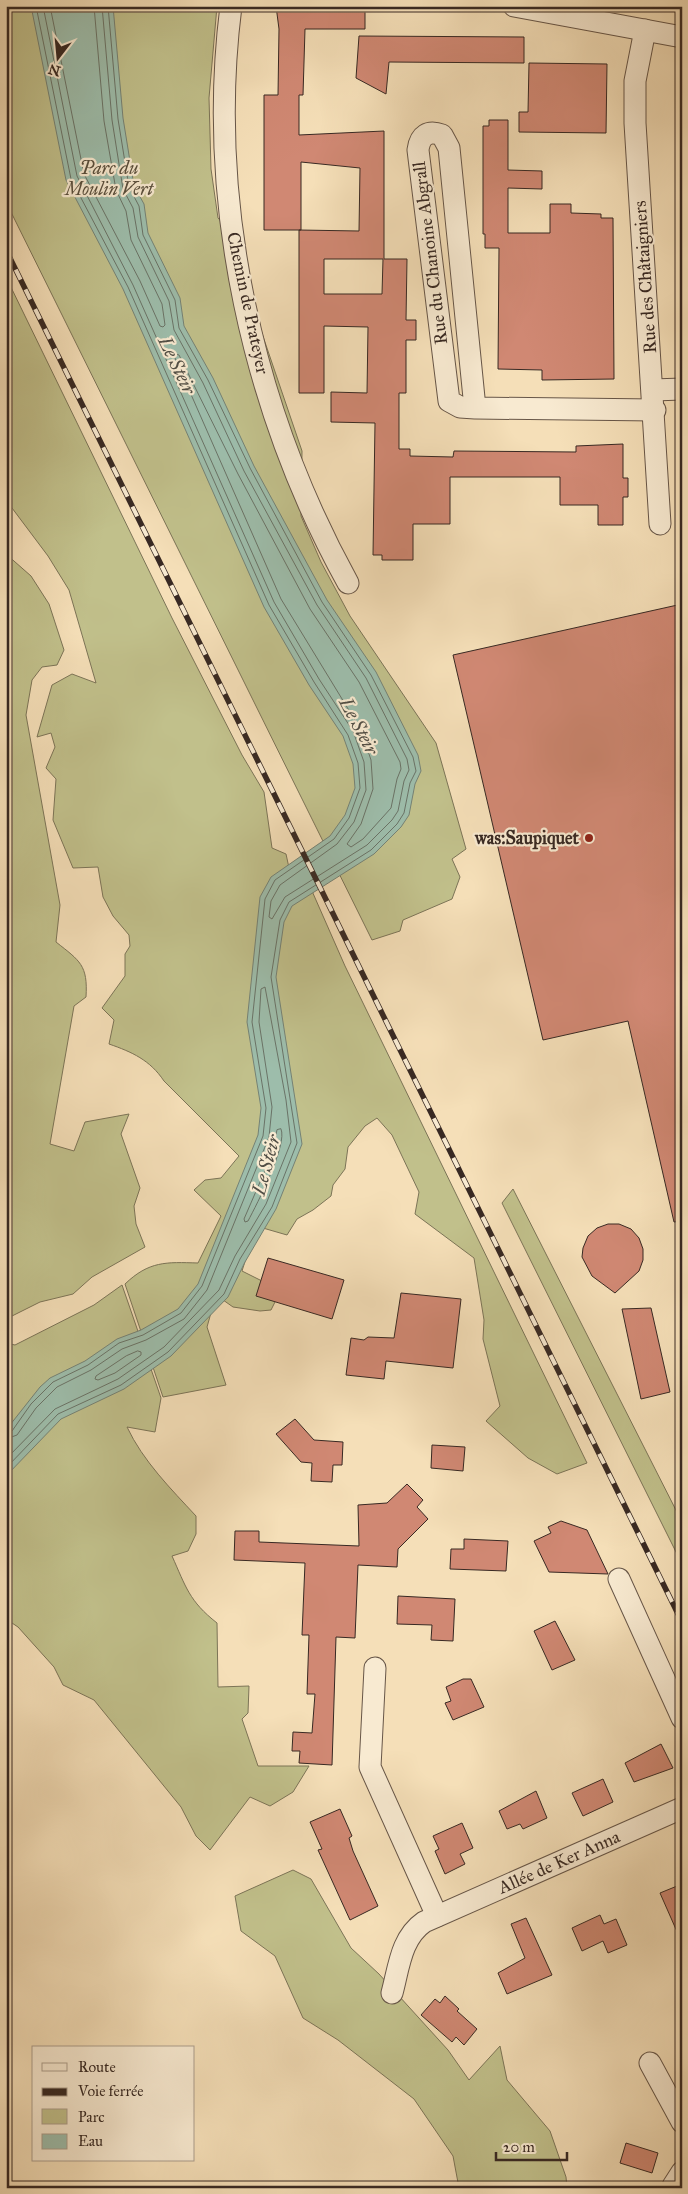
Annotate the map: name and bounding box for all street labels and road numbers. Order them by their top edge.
street label: Rue du Chanoine Abgrall [408,160,453,346]
street label: Rue des Châtaigniers [629,200,662,354]
street label: Chemin de Prateyer [222,230,274,376]
street label: Allée de Ker Anna [494,1825,624,1899]

